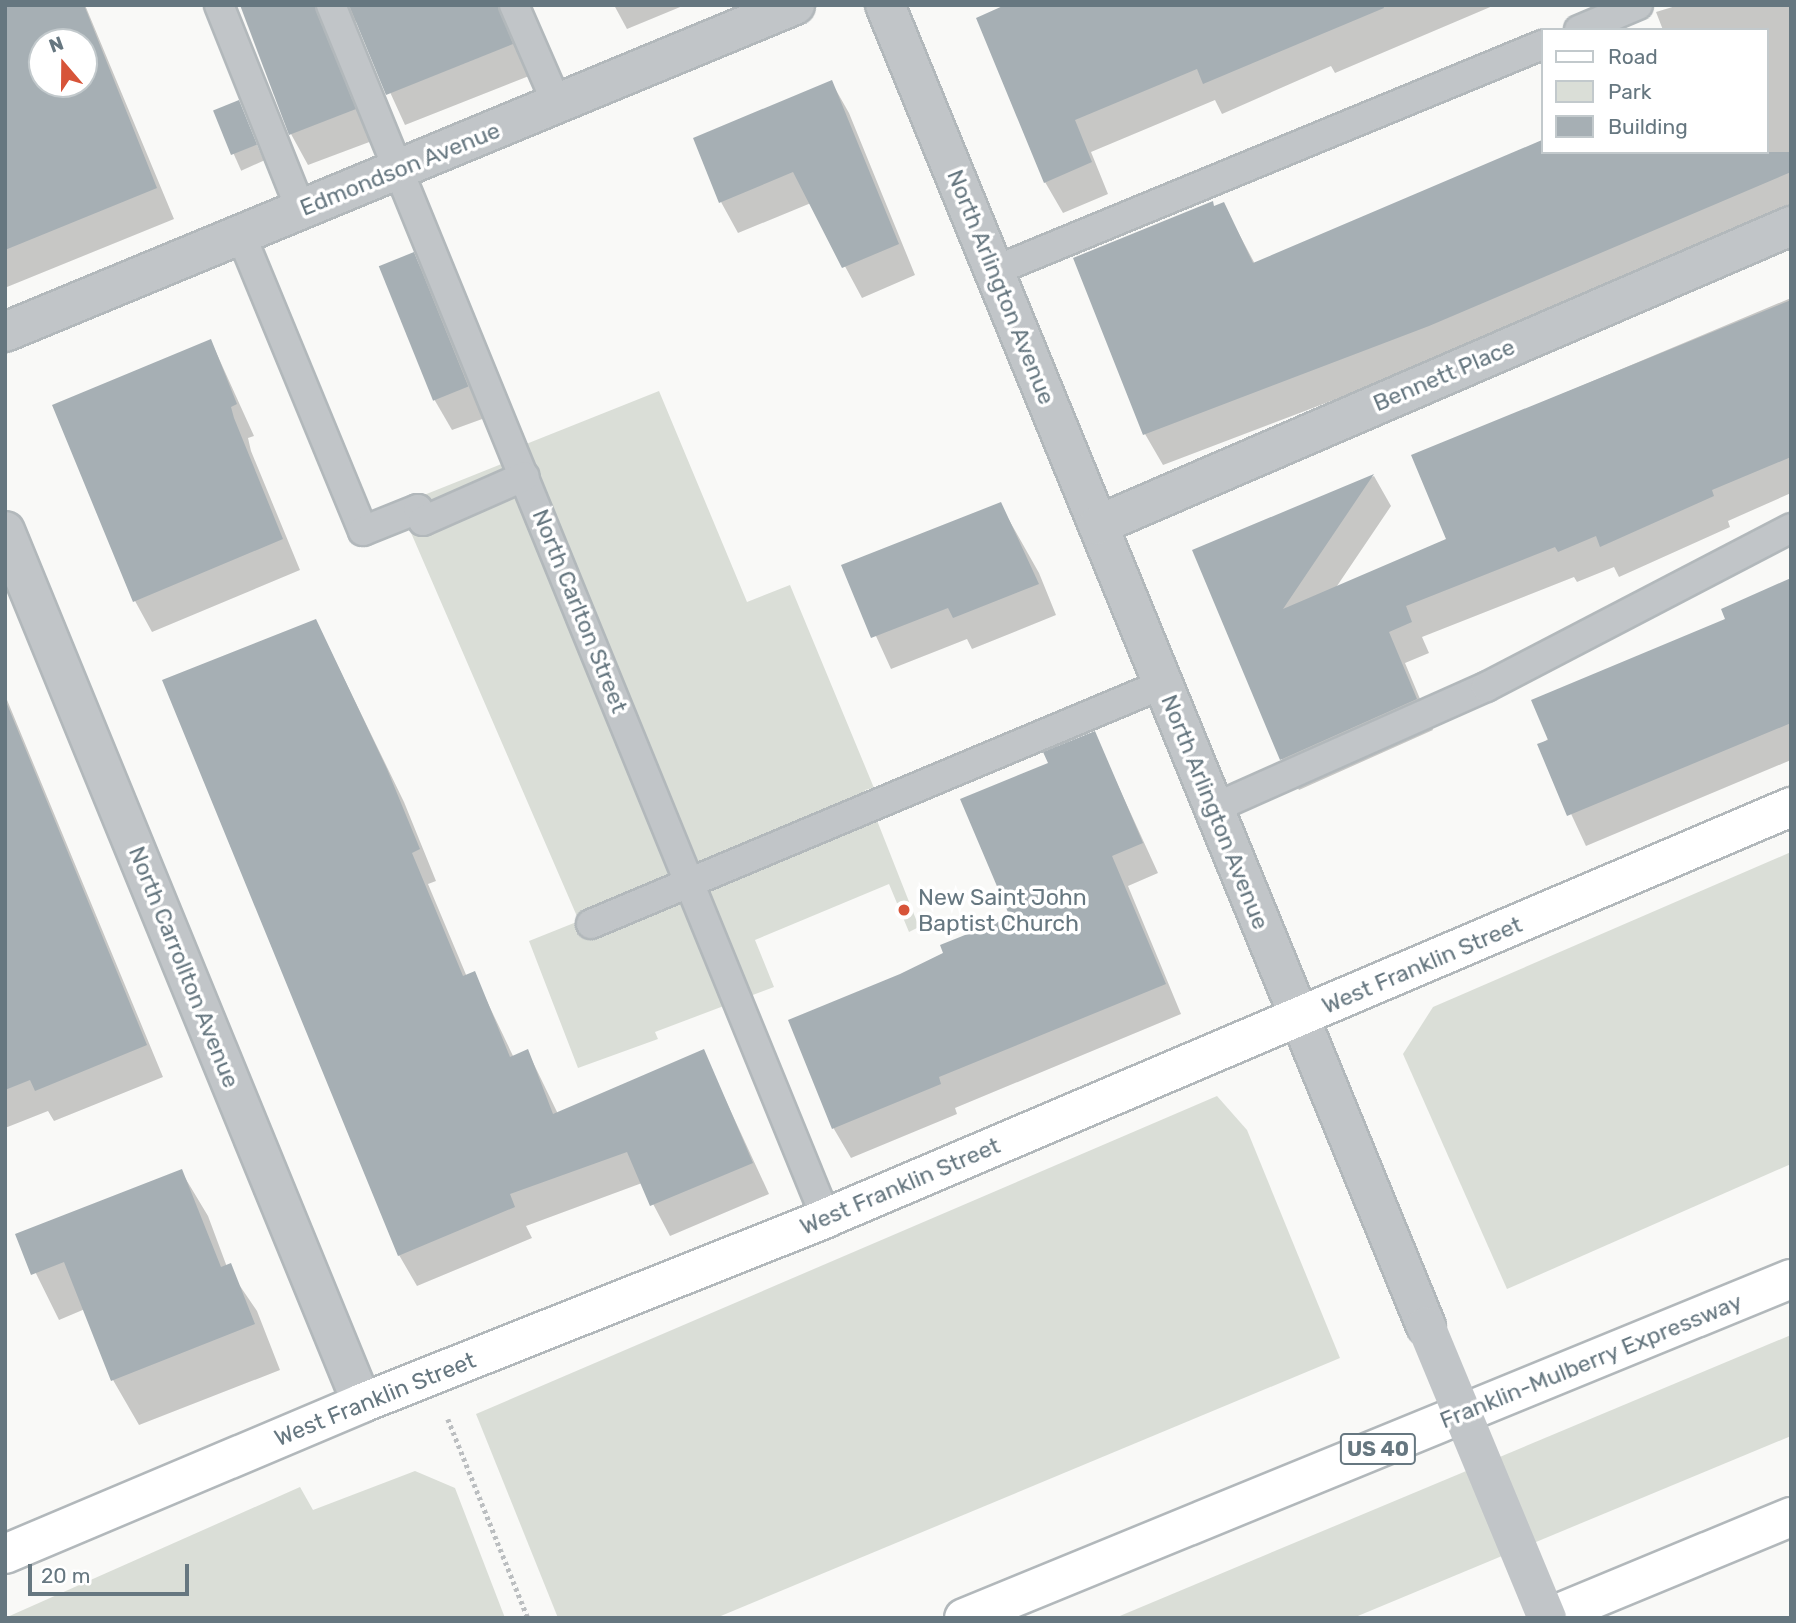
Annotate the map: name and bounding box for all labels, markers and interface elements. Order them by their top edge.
north arrow [28,28,98,98]
legend [1540,28,1768,154]
text: N [46,32,67,58]
text: Road [1608,44,1658,69]
text: Park [1608,79,1652,104]
text: Building [1608,114,1688,139]
street label: Edmondson Avenue [296,116,504,222]
street label: North Arlington Avenue [941,165,1061,409]
street label: Bennett Place [1369,333,1519,417]
street label: North Carlton Street [527,505,633,717]
street label: North Arlington Avenue [1155,690,1275,934]
street label: North Carrollton Avenue [123,842,245,1092]
place label: New Saint John Baptist Church [918,883,1087,937]
marker: New Saint John Baptist Church [896,902,912,918]
street label: West Franklin Street [1318,910,1526,1020]
street label: West Franklin Street [796,1131,1004,1241]
street label: Franklin-Mulberry Expressway [1436,1287,1746,1435]
street label: West Franklin Street [270,1346,480,1452]
road number: US 40 [1340,1432,1416,1466]
scale bar [32,1550,192,1594]
text: 20 m [41,1563,90,1588]

